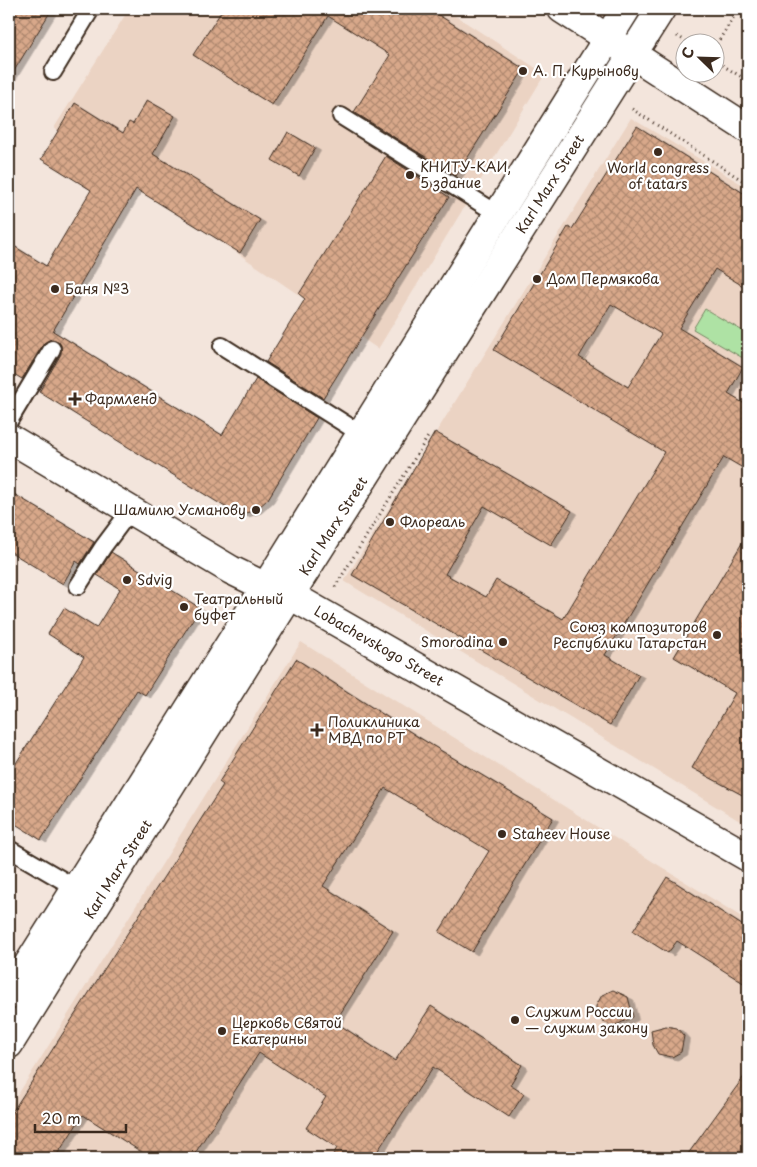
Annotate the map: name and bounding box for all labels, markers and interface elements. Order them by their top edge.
north arrow [674,32,724,82]
text: С [676,44,699,62]
place label: А. П. Курынову [533,60,639,81]
marker: А. П. Курынову [517,65,529,77]
street label: Karl Marx Street [510,130,589,237]
marker: World congress of tatars [652,146,664,158]
place label: КНИТУ-КАИ, 5 здание [420,156,511,193]
place label: World congress of tatars [607,157,709,194]
marker: КНИТУ-КАИ, 5 здание [404,169,416,181]
place label: Дом Пермякова [546,268,659,289]
marker: Дом Пермякова [531,273,543,285]
place label: Баня №3 [65,278,129,299]
marker: Баня №3 [49,283,61,295]
place label: Фармленд [85,388,157,409]
marker: Фармленд [69,393,81,405]
street label: Karl Marx Street [294,472,372,580]
place label: Шамилю Усманову [113,499,246,520]
marker: Шамилю Усманову [250,504,262,516]
place label: Флореаль [400,511,465,532]
marker: Флореаль [384,516,396,528]
place label: Sdvig [137,569,173,590]
marker: Sdvig [121,574,133,586]
place label: Театральный буфет [194,588,284,625]
street label: Lobachevskogo Street [311,600,448,691]
marker: Театральный буфет [178,601,190,613]
place label: Союз композиторов Республики Татарстан [553,616,707,653]
marker: Союз композиторов Республики Татарстан [711,629,723,641]
place label: Smorodina [421,631,493,652]
marker: Smorodina [497,636,509,648]
place label: Поликлиника МВД по РТ [328,711,420,748]
marker: Поликлиника МВД по РТ [310,723,324,737]
street label: Karl Marx Street [79,815,157,923]
place label: Staheev House [512,823,611,844]
marker: Staheev House [496,828,508,840]
place label: Служим России — служим закону [525,1001,648,1038]
place label: Церковь Святой Екатерины [232,1012,342,1049]
marker: Служим России — служим закону [509,1014,521,1026]
marker: Церковь Святой Екатерины [216,1025,228,1037]
scale bar [35,1102,126,1134]
text: 20 m [42,1106,81,1129]

